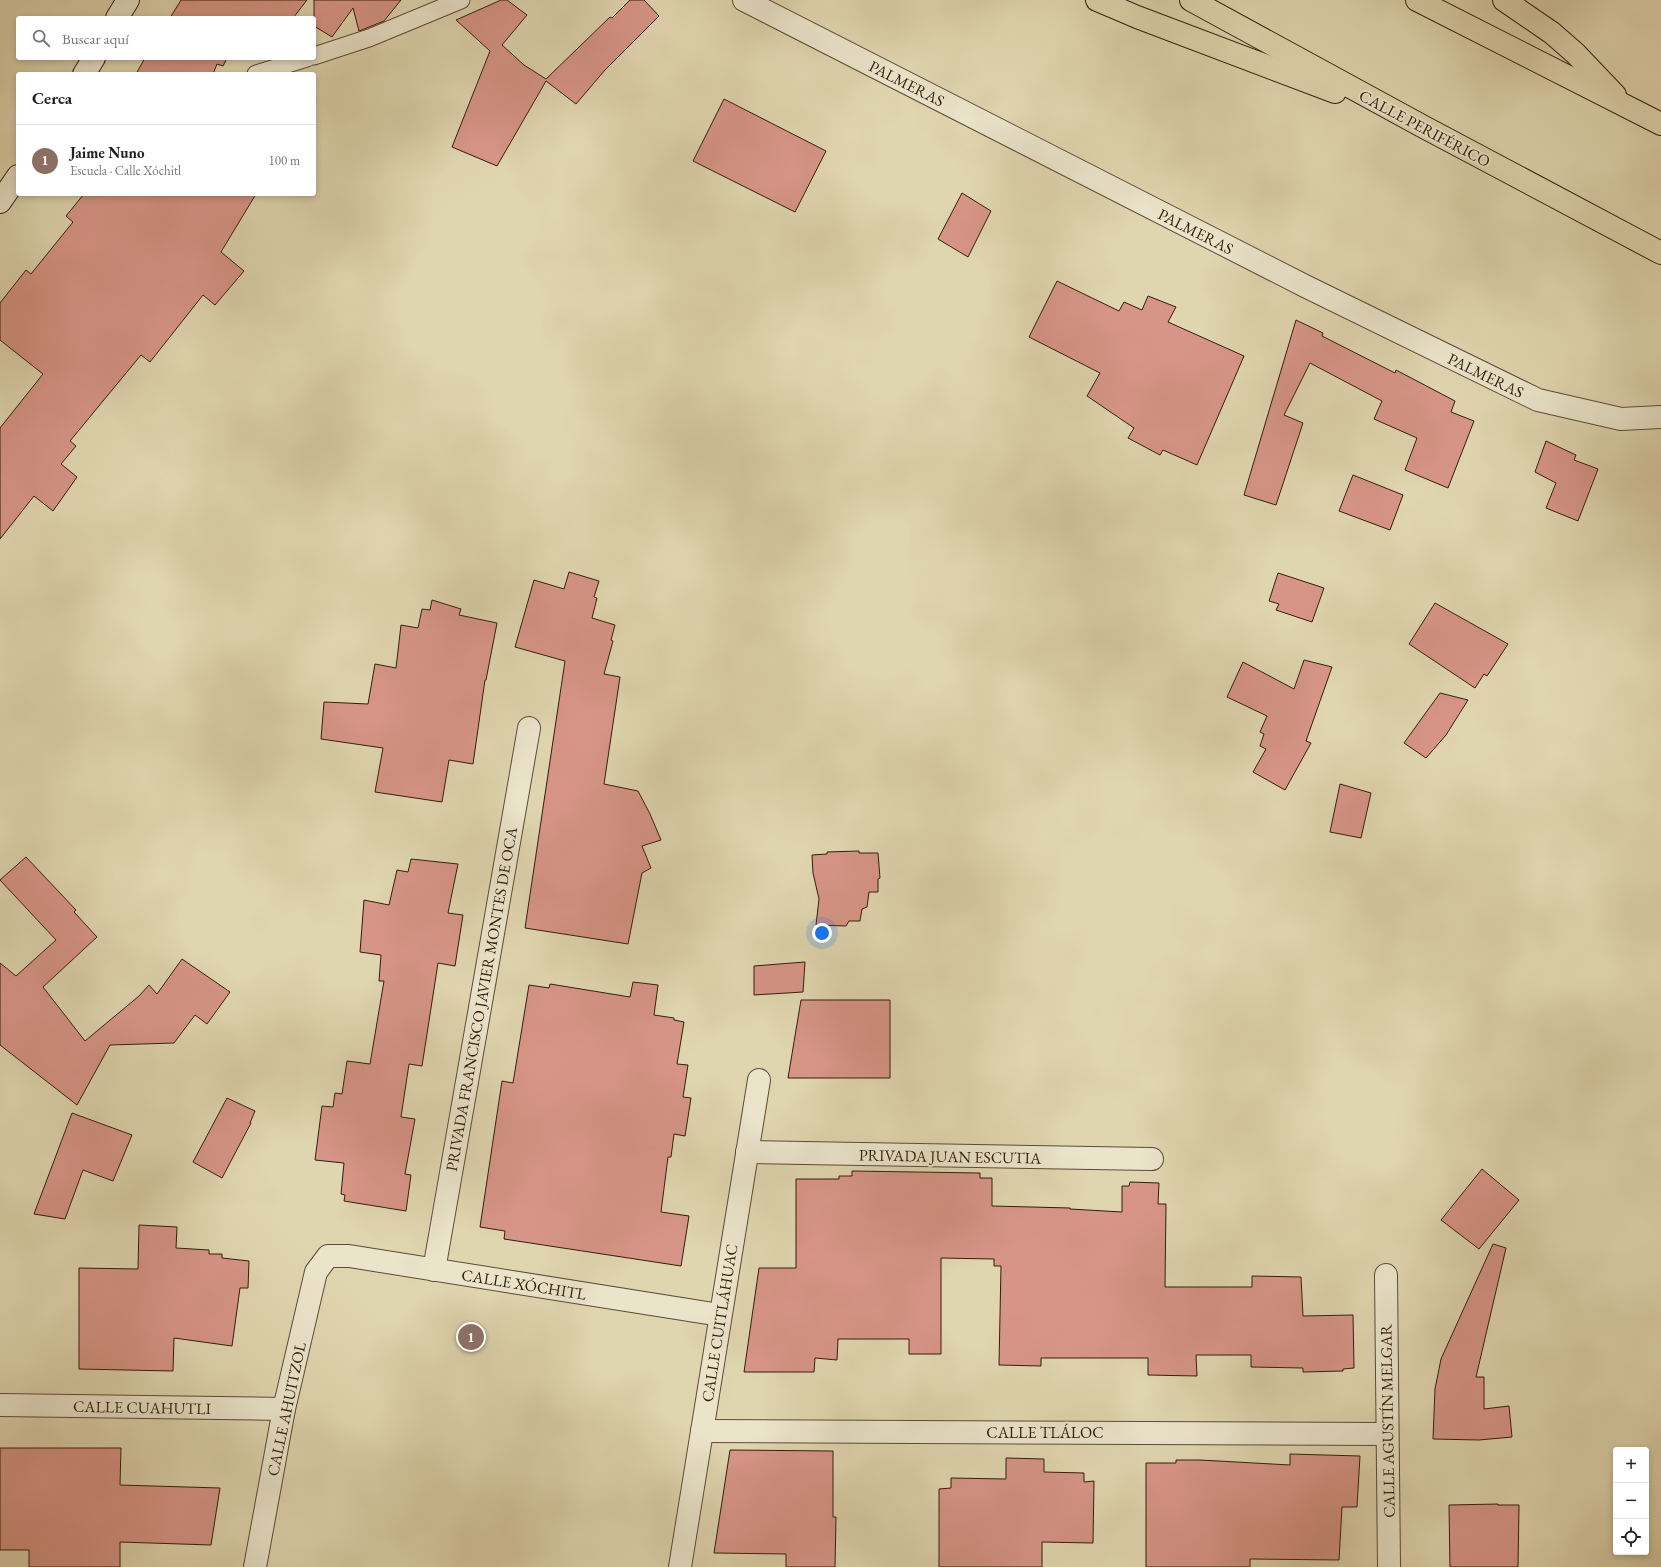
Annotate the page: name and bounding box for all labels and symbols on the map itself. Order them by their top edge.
street label: PALMERAS [866,56,948,111]
street label: CALLE PERIFÉRICO [1356,85,1494,172]
street label: PALMERAS [1155,204,1237,259]
street label: PALMERAS [1444,348,1527,403]
street label: PRIVADA FRANCISCO JAVIER MONTES DE OCA [441,825,522,1173]
your location [812,923,832,943]
street label: PRIVADA JUAN ESCUTIA [859,1144,1042,1169]
street label: CALLE CUITLÁHUAC [697,1243,742,1404]
street label: CALLE XÓCHITL [460,1264,588,1305]
pin: 1 [458,1322,484,1352]
street label: CALLE AGUSTÍN MELGAR [1375,1323,1400,1518]
street label: CALLE AHUITZOL [262,1340,311,1478]
street label: CALLE CUAHUTLI [73,1396,212,1419]
street label: CALLE TLÁLOC [986,1422,1104,1443]

